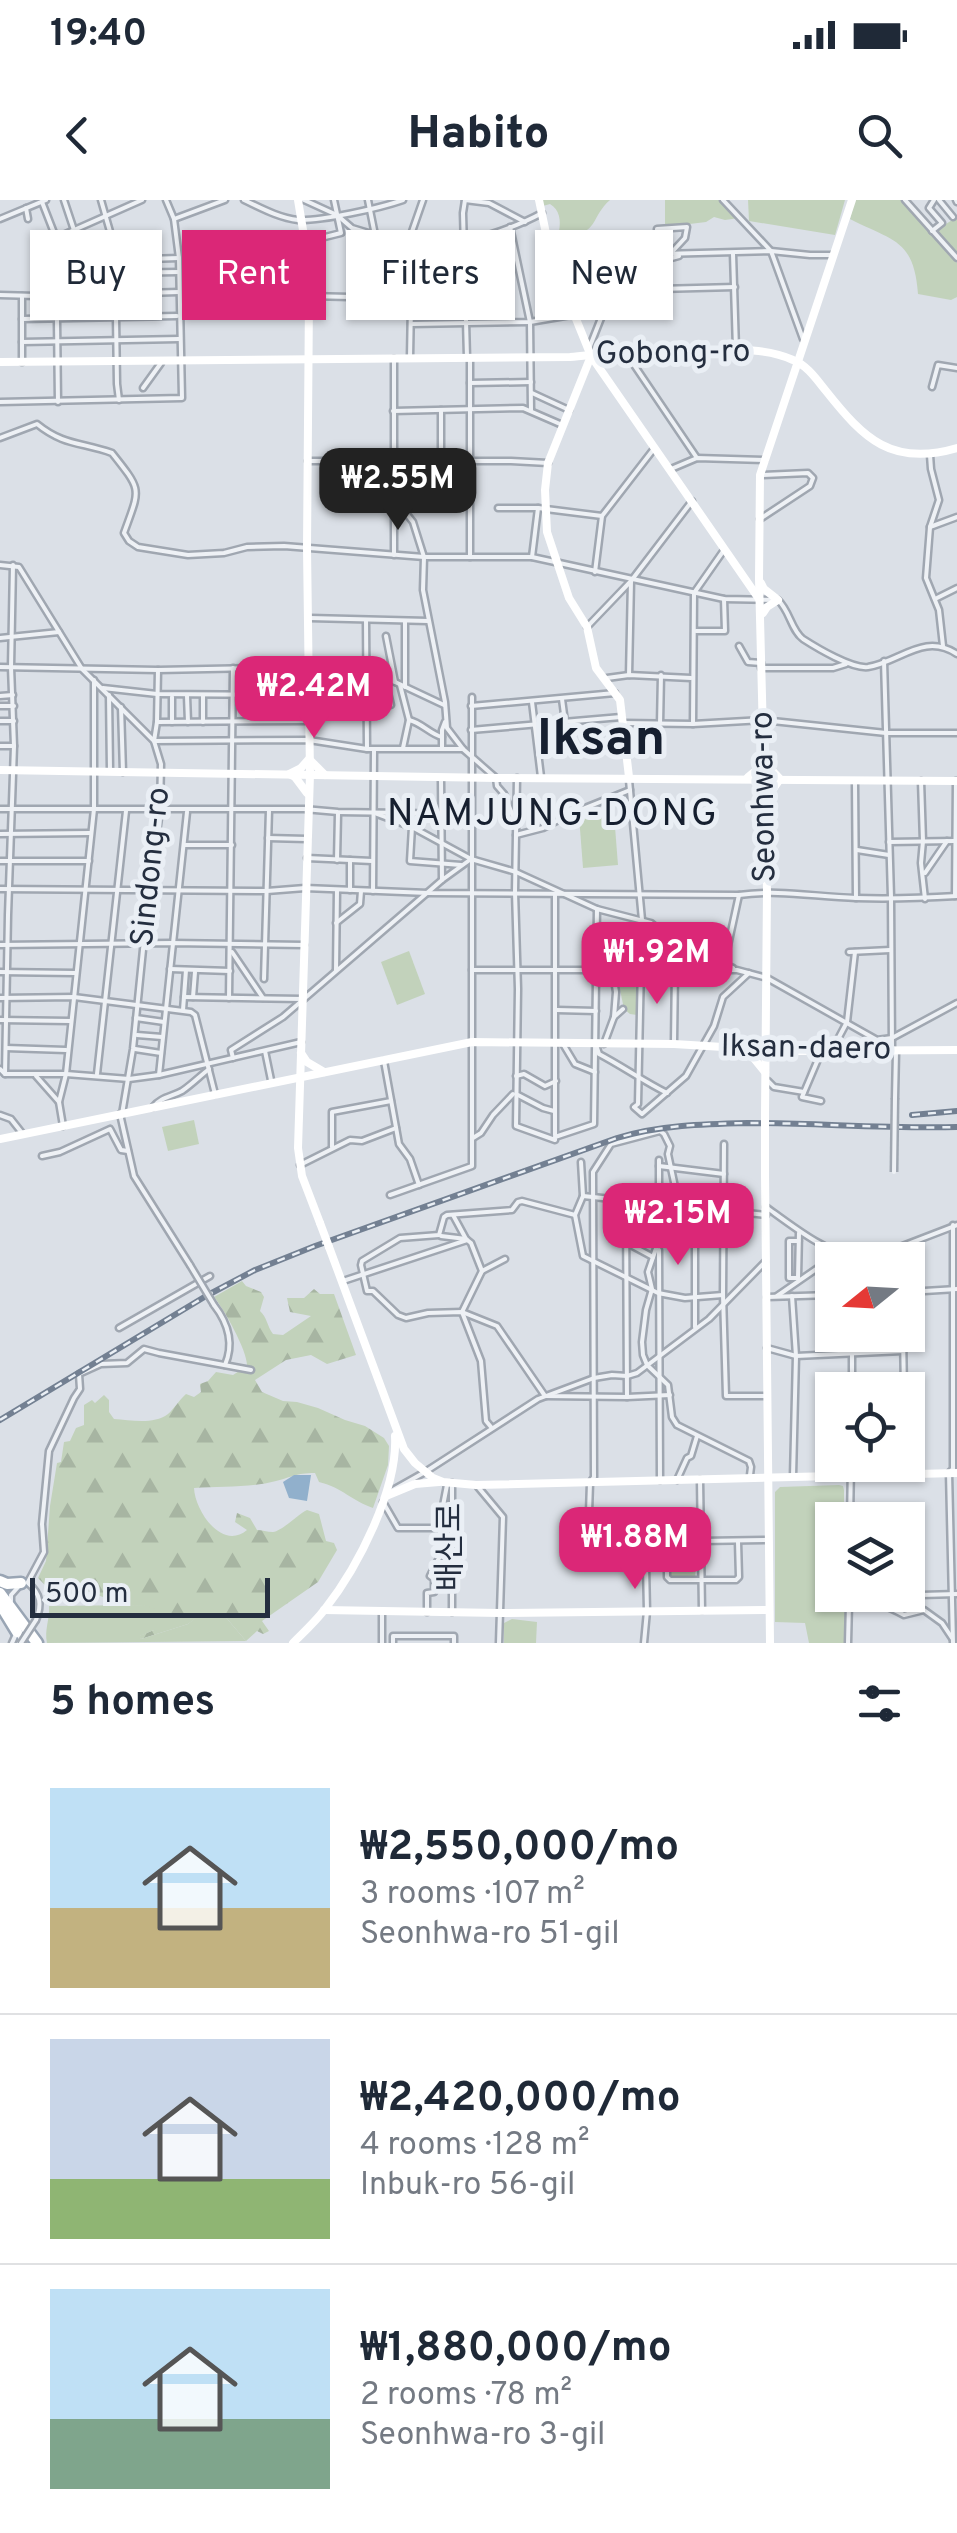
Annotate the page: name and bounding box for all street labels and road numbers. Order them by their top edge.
street label: Gobong-ro [595,333,751,375]
street label: Seonhwa-ro [744,711,786,883]
street label: Sindong-ro [124,785,180,949]
street label: Iksan-daero [720,1028,892,1070]
street label: 배산로 [432,1503,472,1591]

